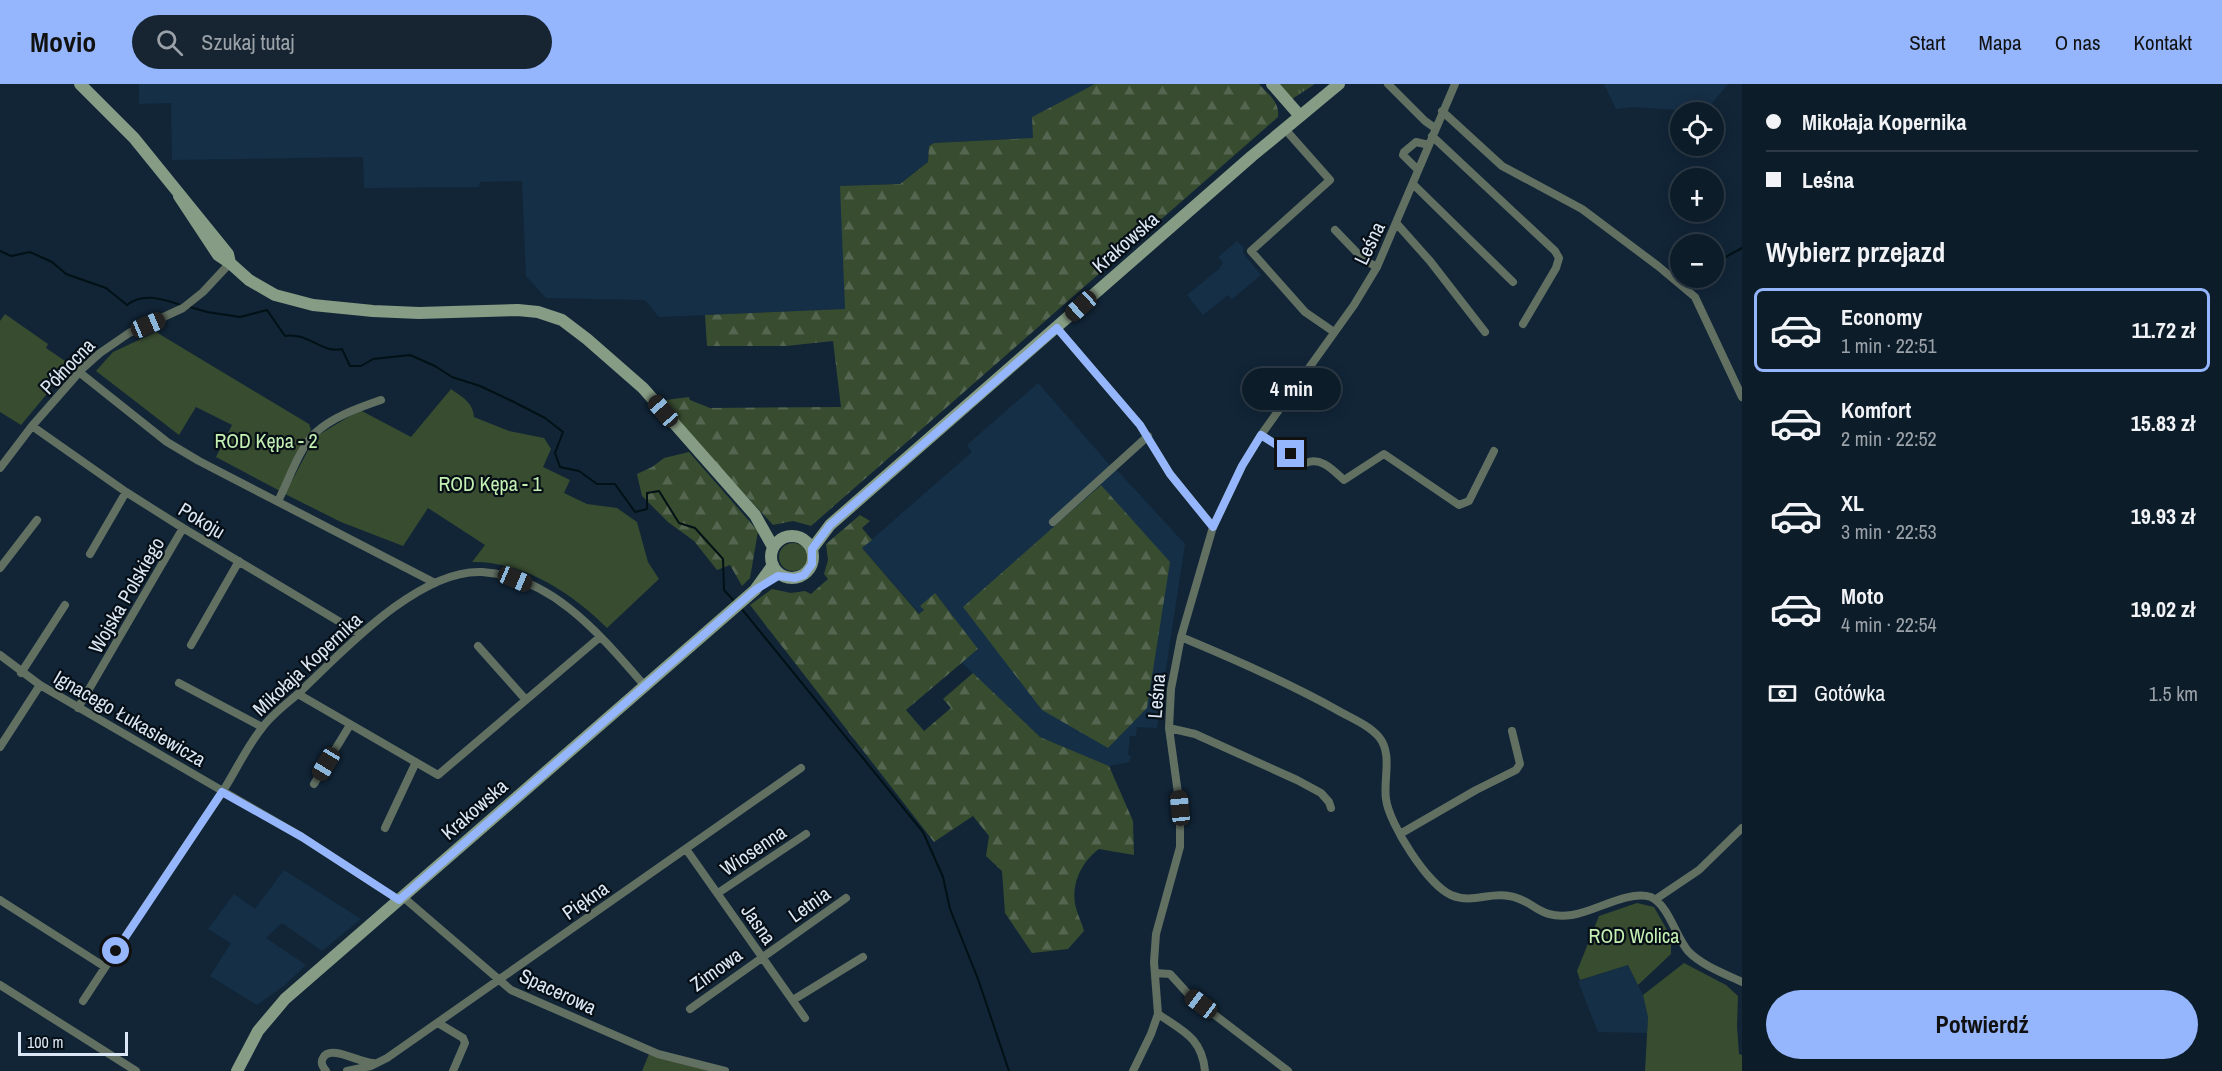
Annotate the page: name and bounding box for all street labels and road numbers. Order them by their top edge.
street label: Krakowska [1086,206,1164,278]
street label: Leśna [1347,217,1391,269]
street label: Północna [34,332,100,400]
street label: Pokoju [174,496,230,544]
street label: Wojska Polskiego [82,532,170,658]
street label: Mikołaja Kopernika [246,606,368,722]
street label: Ignacego Łukasiewicza [49,663,211,773]
street label: Leśna [1141,673,1171,719]
street label: Krakowska [435,773,513,845]
street label: Wiosenna [715,818,791,882]
street label: Piękna [556,874,614,926]
street label: Letnia [783,880,835,928]
street label: Jasna [735,898,783,950]
street label: Zimowa [684,941,748,997]
street label: Spacerowa [515,961,601,1021]

